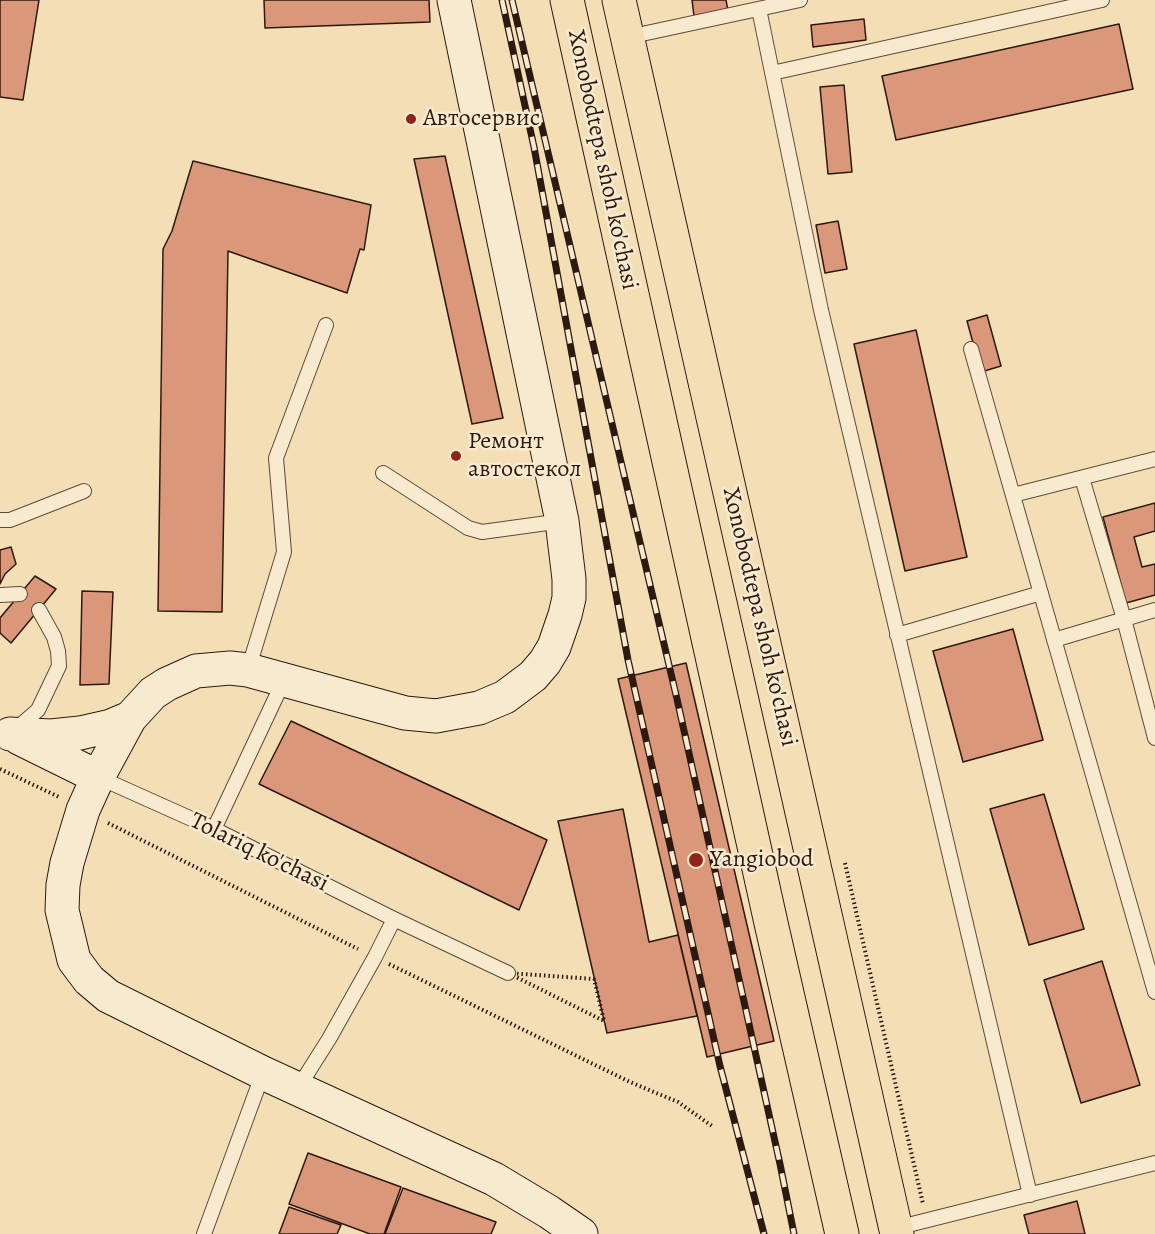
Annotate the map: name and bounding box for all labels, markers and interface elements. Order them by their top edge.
street label: Xonobodtepa shoh ko'chasi [560,27,644,293]
place label: Автосервис [423,105,540,133]
marker: Автосервис [404,112,418,126]
place label: Ремонт автостекол [468,428,581,484]
marker: Ремонт автостекол [449,449,463,463]
street label: Xonobodtepa shoh ko'chasi [715,485,803,749]
street label: Tolariq ko'chasi [185,807,333,899]
place label: Yangiobod [710,846,814,874]
marker: Yangiobod [687,851,705,869]

